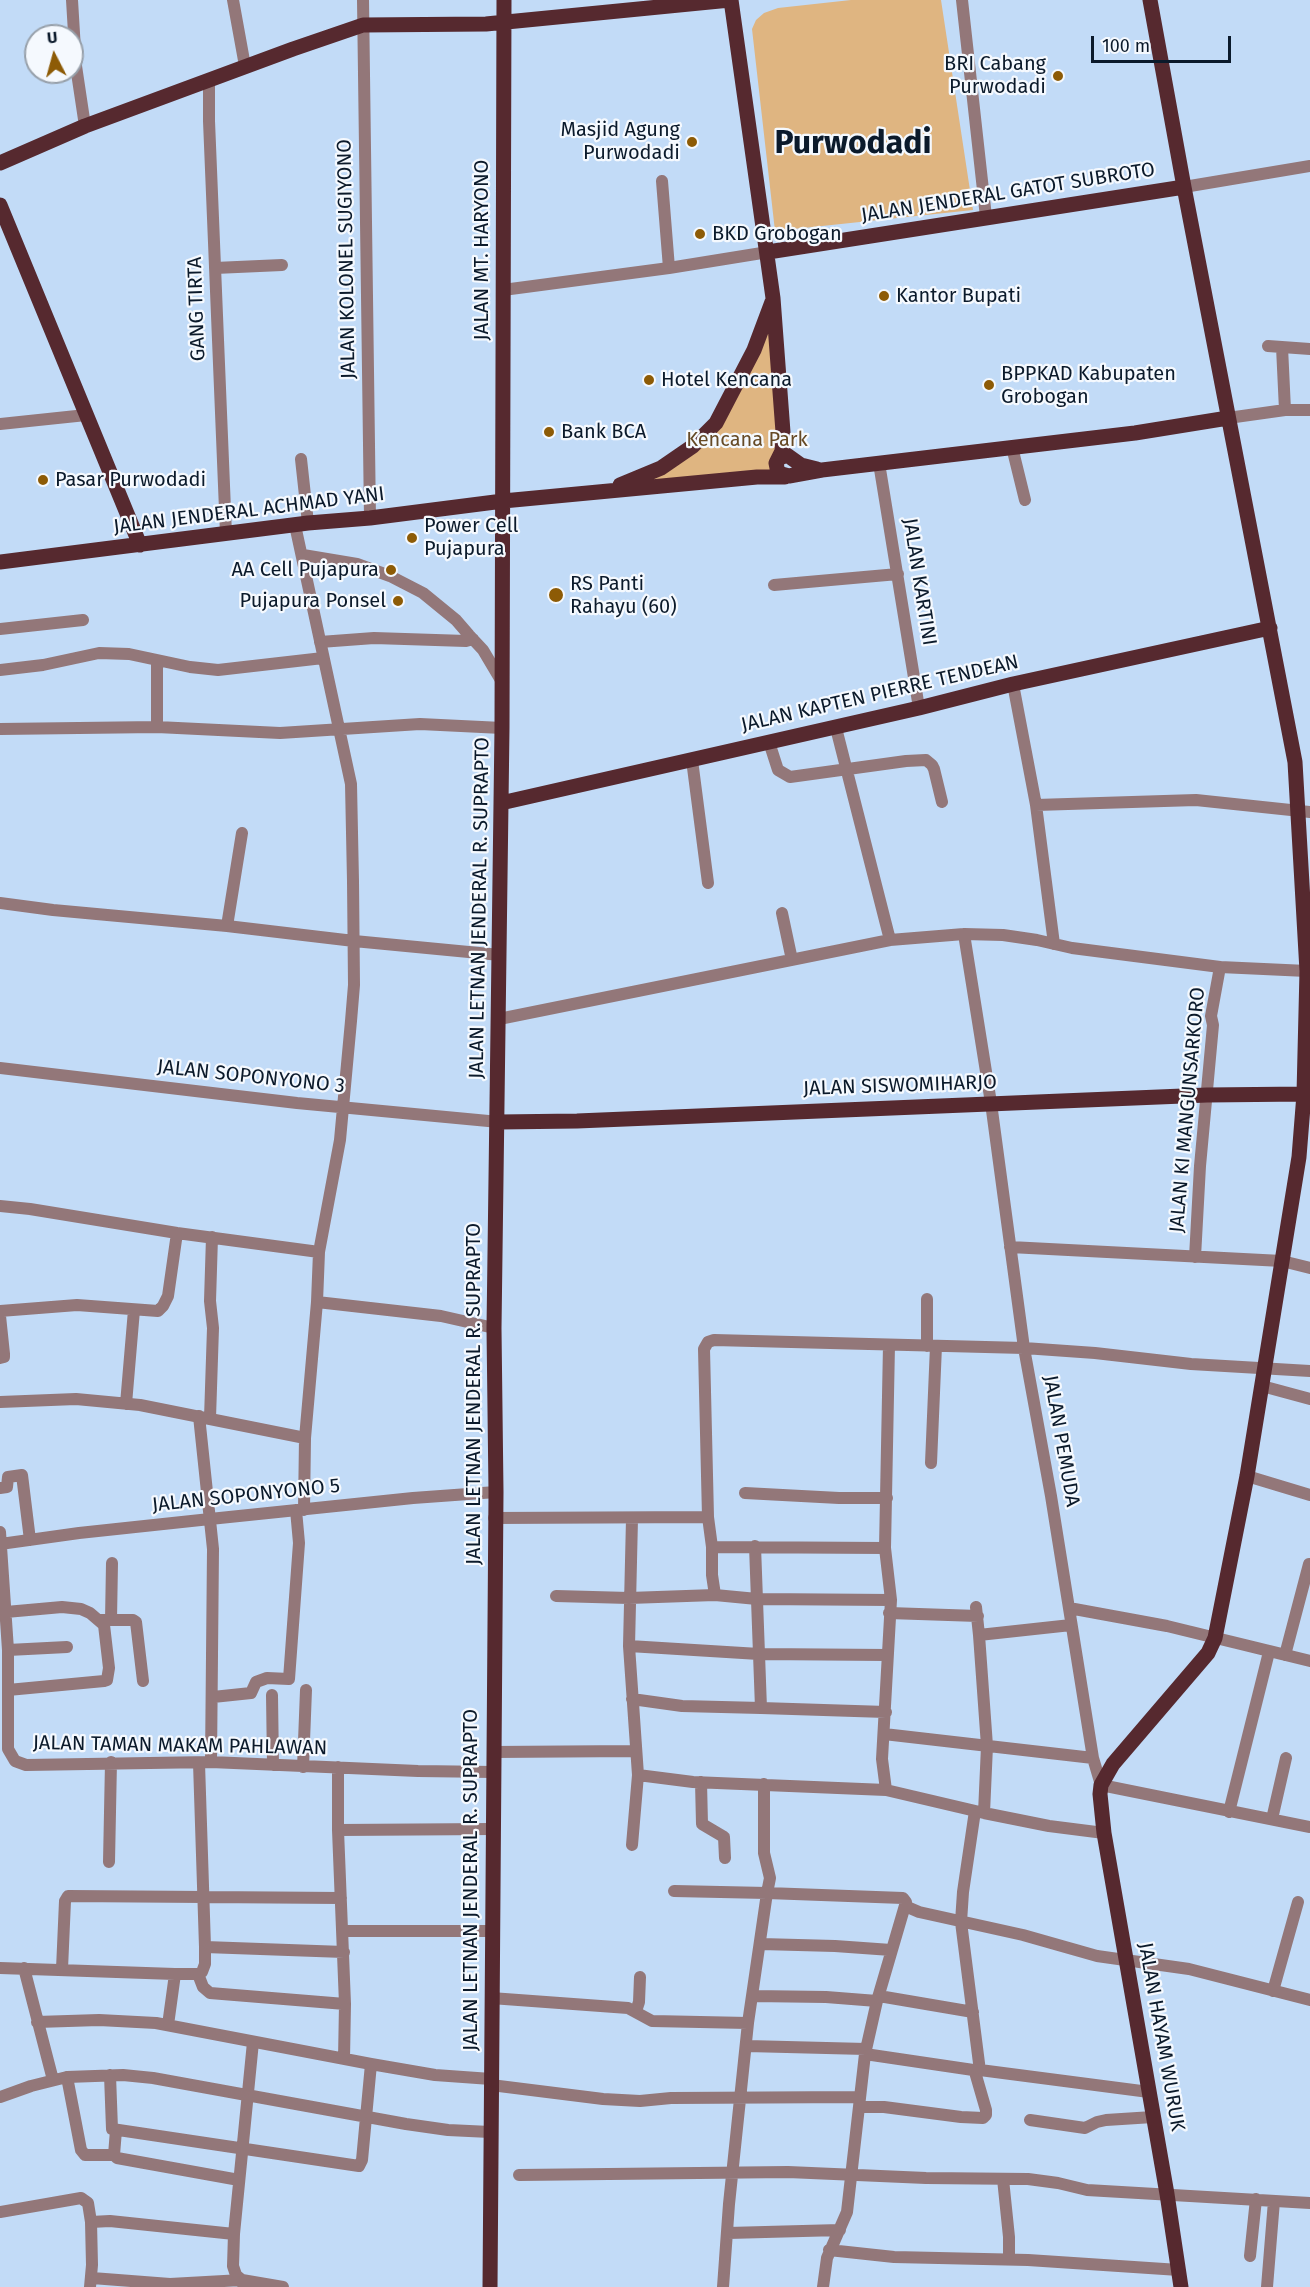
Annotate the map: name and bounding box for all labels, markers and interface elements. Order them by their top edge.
north arrow [24,24,84,84]
scale bar [1094,24,1234,62]
text: U [46,28,58,48]
text: 100 m [1102,35,1150,57]
place label: BRI Cabang Purwodadi [944,52,1046,99]
marker: BRI Cabang Purwodadi [1051,69,1065,83]
place label: Masjid Agung Purwodadi [561,118,680,165]
district label: Purwodadi [774,125,932,163]
marker: Masjid Agung Purwodadi [685,135,699,149]
street label: JALAN KOLONEL SUGIYONO [333,139,361,379]
street label: JALAN JENDERAL GATOT SUBROTO [859,158,1157,228]
street label: JALAN MT. HARYONO [470,160,494,340]
place label: BKD Grobogan [712,222,842,246]
marker: BKD Grobogan [693,227,707,241]
street label: GANG TIRTA [183,256,211,362]
place label: Kantor Bupati [896,284,1021,308]
marker: Kantor Bupati [877,289,891,303]
place label: BPPKAD Kabupaten Grobogan [1001,362,1176,409]
place label: Hotel Kencana [661,368,792,392]
marker: Hotel Kencana [642,373,656,387]
marker: BPPKAD Kabupaten Grobogan [982,378,996,392]
place label: Bank BCA [561,420,646,444]
marker: Bank BCA [542,425,556,439]
park label: Kencana Park [686,428,808,452]
place label: Pasar Purwodadi [55,468,206,492]
marker: Pasar Purwodadi [36,473,50,487]
street label: JALAN JENDERAL ACHMAD YANI [112,482,386,540]
place label: Power Cell Pujapura [424,514,518,561]
street label: JALAN KARTINI [897,517,941,647]
marker: Power Cell Pujapura [405,531,419,545]
place label: AA Cell Pujapura [231,558,379,582]
marker: AA Cell Pujapura [384,563,398,577]
place label: RS Panti Rahayu (60) [570,572,677,619]
marker: RS Panti Rahayu (60) [547,586,565,604]
place label: Pujapura Ponsel [240,589,386,613]
marker: Pujapura Ponsel [391,594,405,608]
street label: JALAN KAPTEN PIERRE TENDEAN [739,650,1021,738]
street label: JALAN LETNAN JENDERAL R. SUPRAPTO [465,737,495,1079]
street label: JALAN KI MANGUNSARKORO [1165,986,1211,1234]
street label: JALAN SOPONYONO 3 [156,1055,346,1099]
street label: JALAN SISWOMIHARJO [803,1071,997,1101]
street label: JALAN LETNAN JENDERAL R. SUPRAPTO [462,1223,486,1565]
street label: JALAN PEMUDA [1038,1373,1084,1509]
street label: JALAN SOPONYONO 5 [151,1474,341,1518]
street label: JALAN LETNAN JENDERAL R. SUPRAPTO [459,1709,483,2051]
street label: JALAN TAMAN MAKAM PAHLAWAN [33,1731,327,1761]
street label: JALAN HAYAM WURUK [1133,1941,1189,2133]

